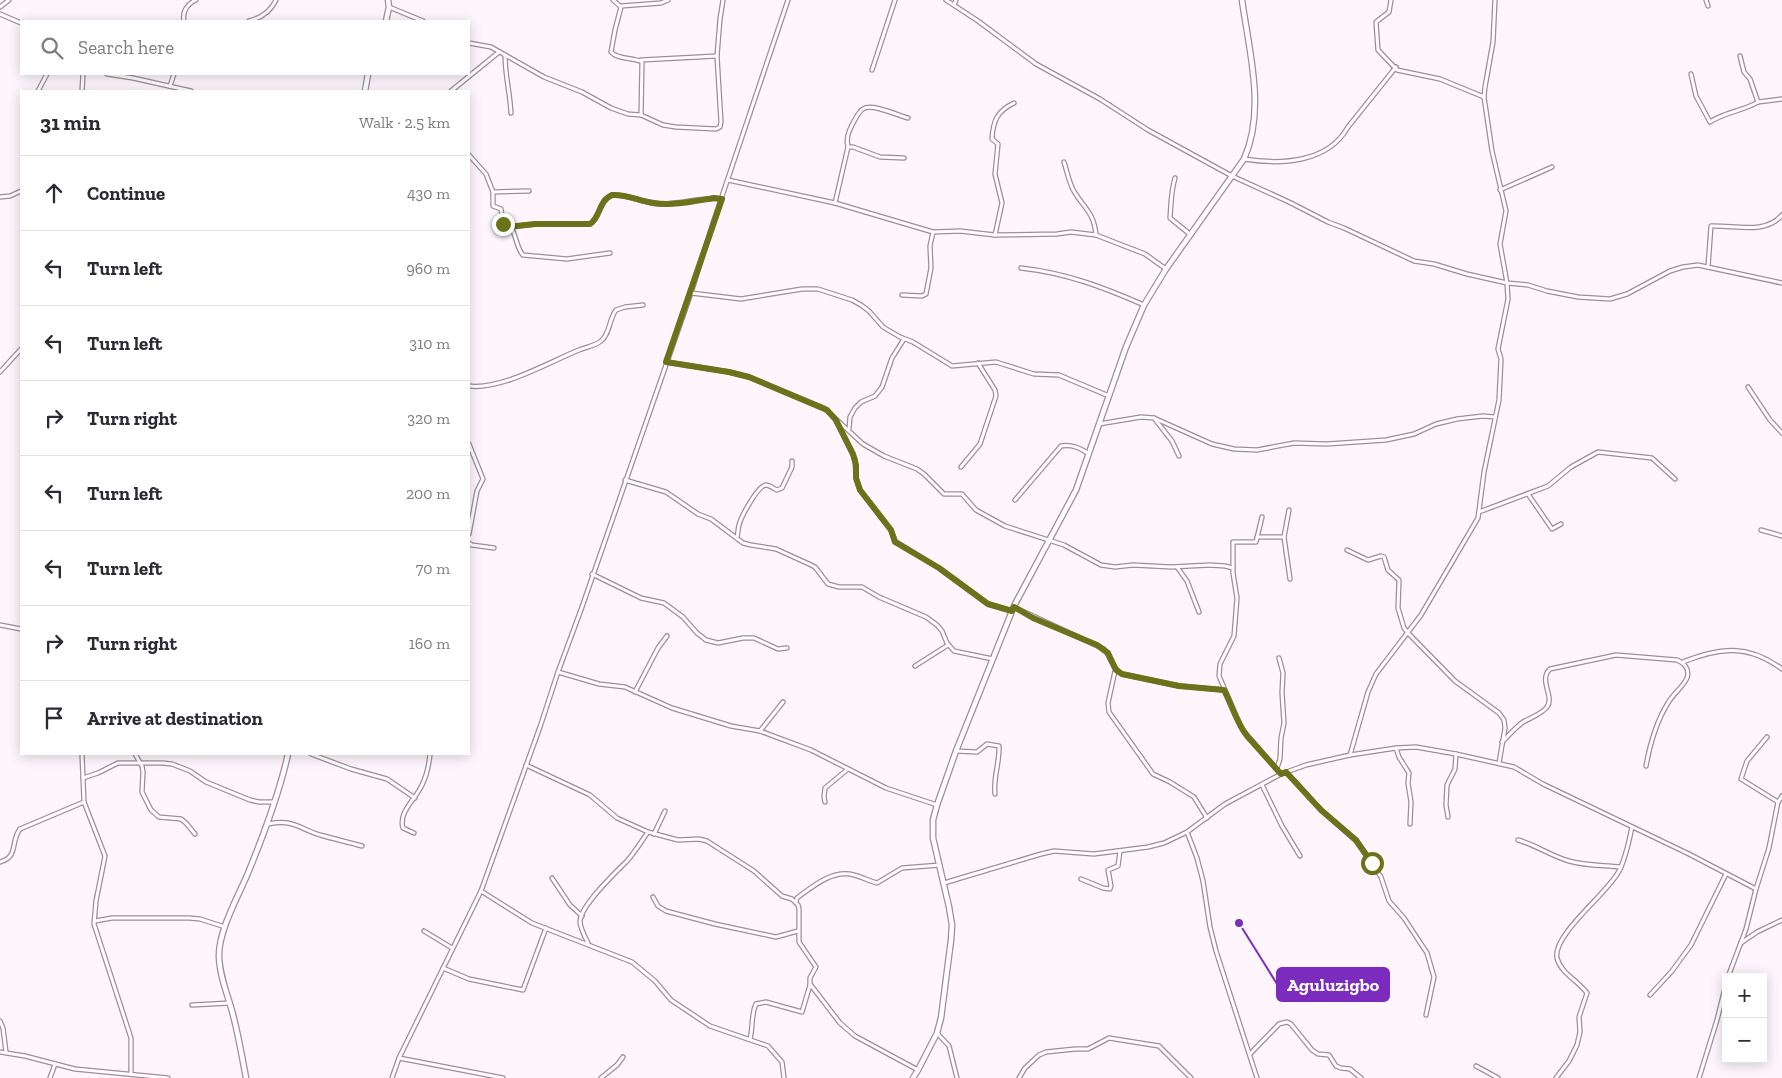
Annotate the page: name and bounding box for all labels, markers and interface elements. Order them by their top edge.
search box [20,20,470,75]
icon: search [38,34,66,62]
text: Search here [78,36,174,59]
text: 31 min [40,110,101,135]
text: Walk · 2.5 km [359,113,450,132]
icon: ahead [40,179,68,207]
text: Continue [87,182,165,205]
text: 430 m [407,184,450,203]
route end [492,213,515,236]
icon: left [40,254,68,282]
text: Turn left [87,257,162,280]
text: 960 m [406,259,450,278]
icon: left [40,329,68,357]
text: Turn left [87,332,162,355]
text: 310 m [409,334,450,353]
icon: right [40,404,68,432]
text: Turn right [87,407,177,430]
text: 320 m [407,409,450,428]
icon: left [40,479,68,507]
text: Turn left [87,482,162,505]
text: 200 m [406,484,450,503]
icon: left [40,554,68,582]
text: Turn left [87,557,162,580]
text: 70 m [416,559,450,578]
icon: right [40,629,68,657]
text: Turn right [87,632,177,655]
text: 160 m [409,634,450,653]
icon: arrive [40,704,68,732]
text: Arrive at destination [87,707,263,730]
route start [1361,852,1384,875]
callout: Aguluzigbo [1277,968,1389,1001]
map controls [1722,973,1767,1063]
button: + [1722,973,1767,1018]
text: Aguluzigbo [1287,974,1380,996]
button: − [1722,1018,1767,1063]

